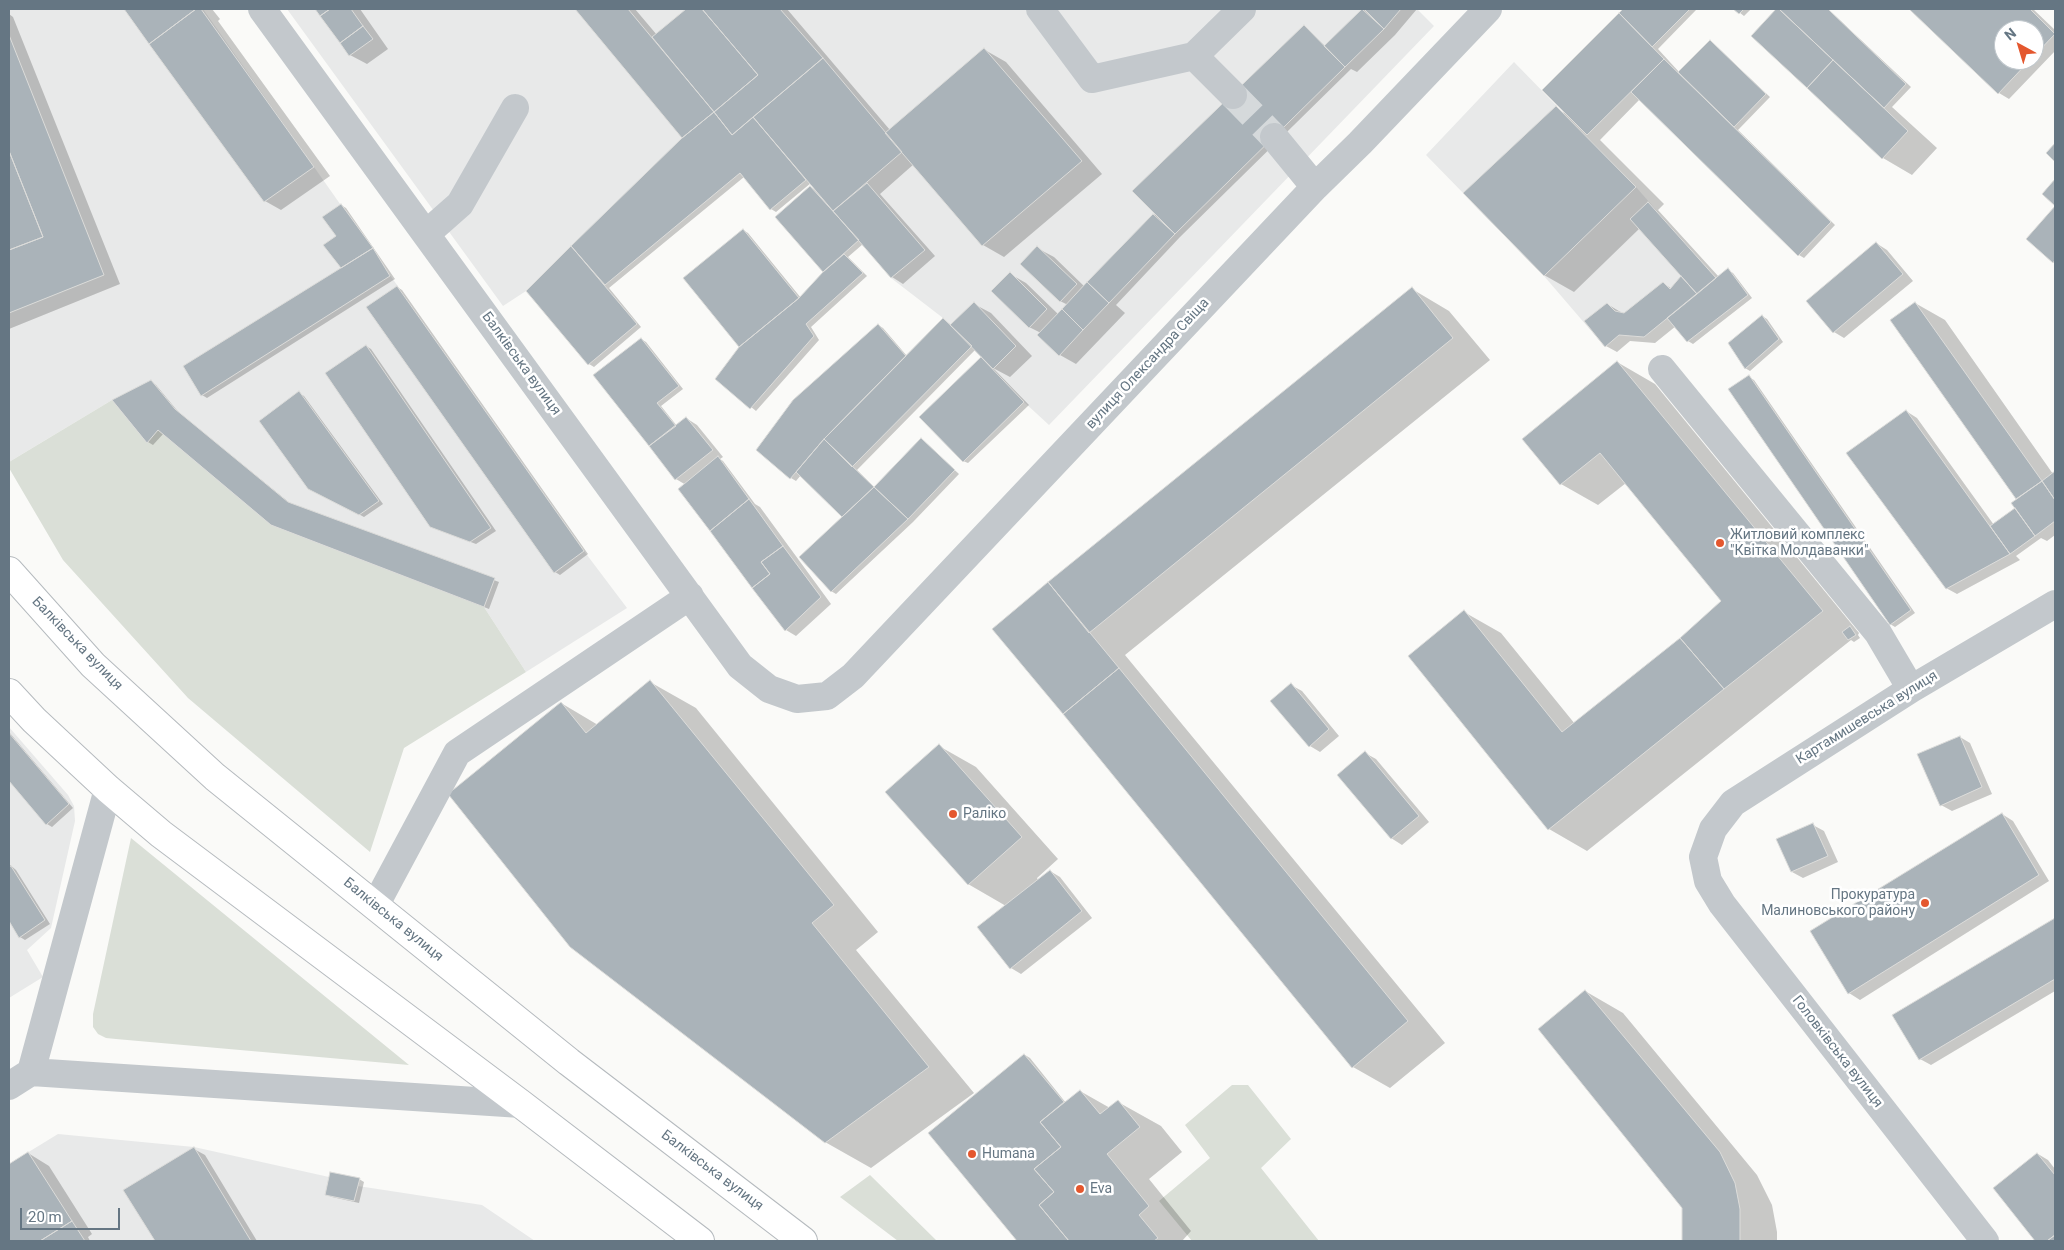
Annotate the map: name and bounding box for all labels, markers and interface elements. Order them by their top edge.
north arrow [1994,20,2044,70]
text: N [2001,25,2019,43]
street label: вулиця Олександра Свіща [1083,295,1213,433]
street label: Балківська вулиця [478,309,564,419]
place label: Житловий комплекс "Квітка Молдаванки" [1730,527,1868,560]
marker: Житловий комплекс "Квітка Молдаванки" [1714,537,1726,549]
street label: Балківська вулиця [28,594,126,694]
street label: Картамишевська вулиця [1793,668,1941,768]
place label: Раліко [963,806,1006,822]
marker: Раліко [947,808,959,820]
street label: Балківська вулиця [340,875,446,965]
place label: Прокуратура Малиновського району [1761,887,1915,920]
marker: Прокуратура Малиновського району [1919,897,1931,909]
street label: Головківська вулиця [1788,993,1886,1111]
street label: Балківська вулиця [658,1127,766,1215]
place label: Humana [982,1146,1035,1162]
marker: Humana [966,1148,978,1160]
place label: Eva [1090,1181,1112,1197]
marker: Eva [1074,1183,1086,1195]
scale bar [22,1198,122,1230]
text: 20 m [28,1208,62,1226]

